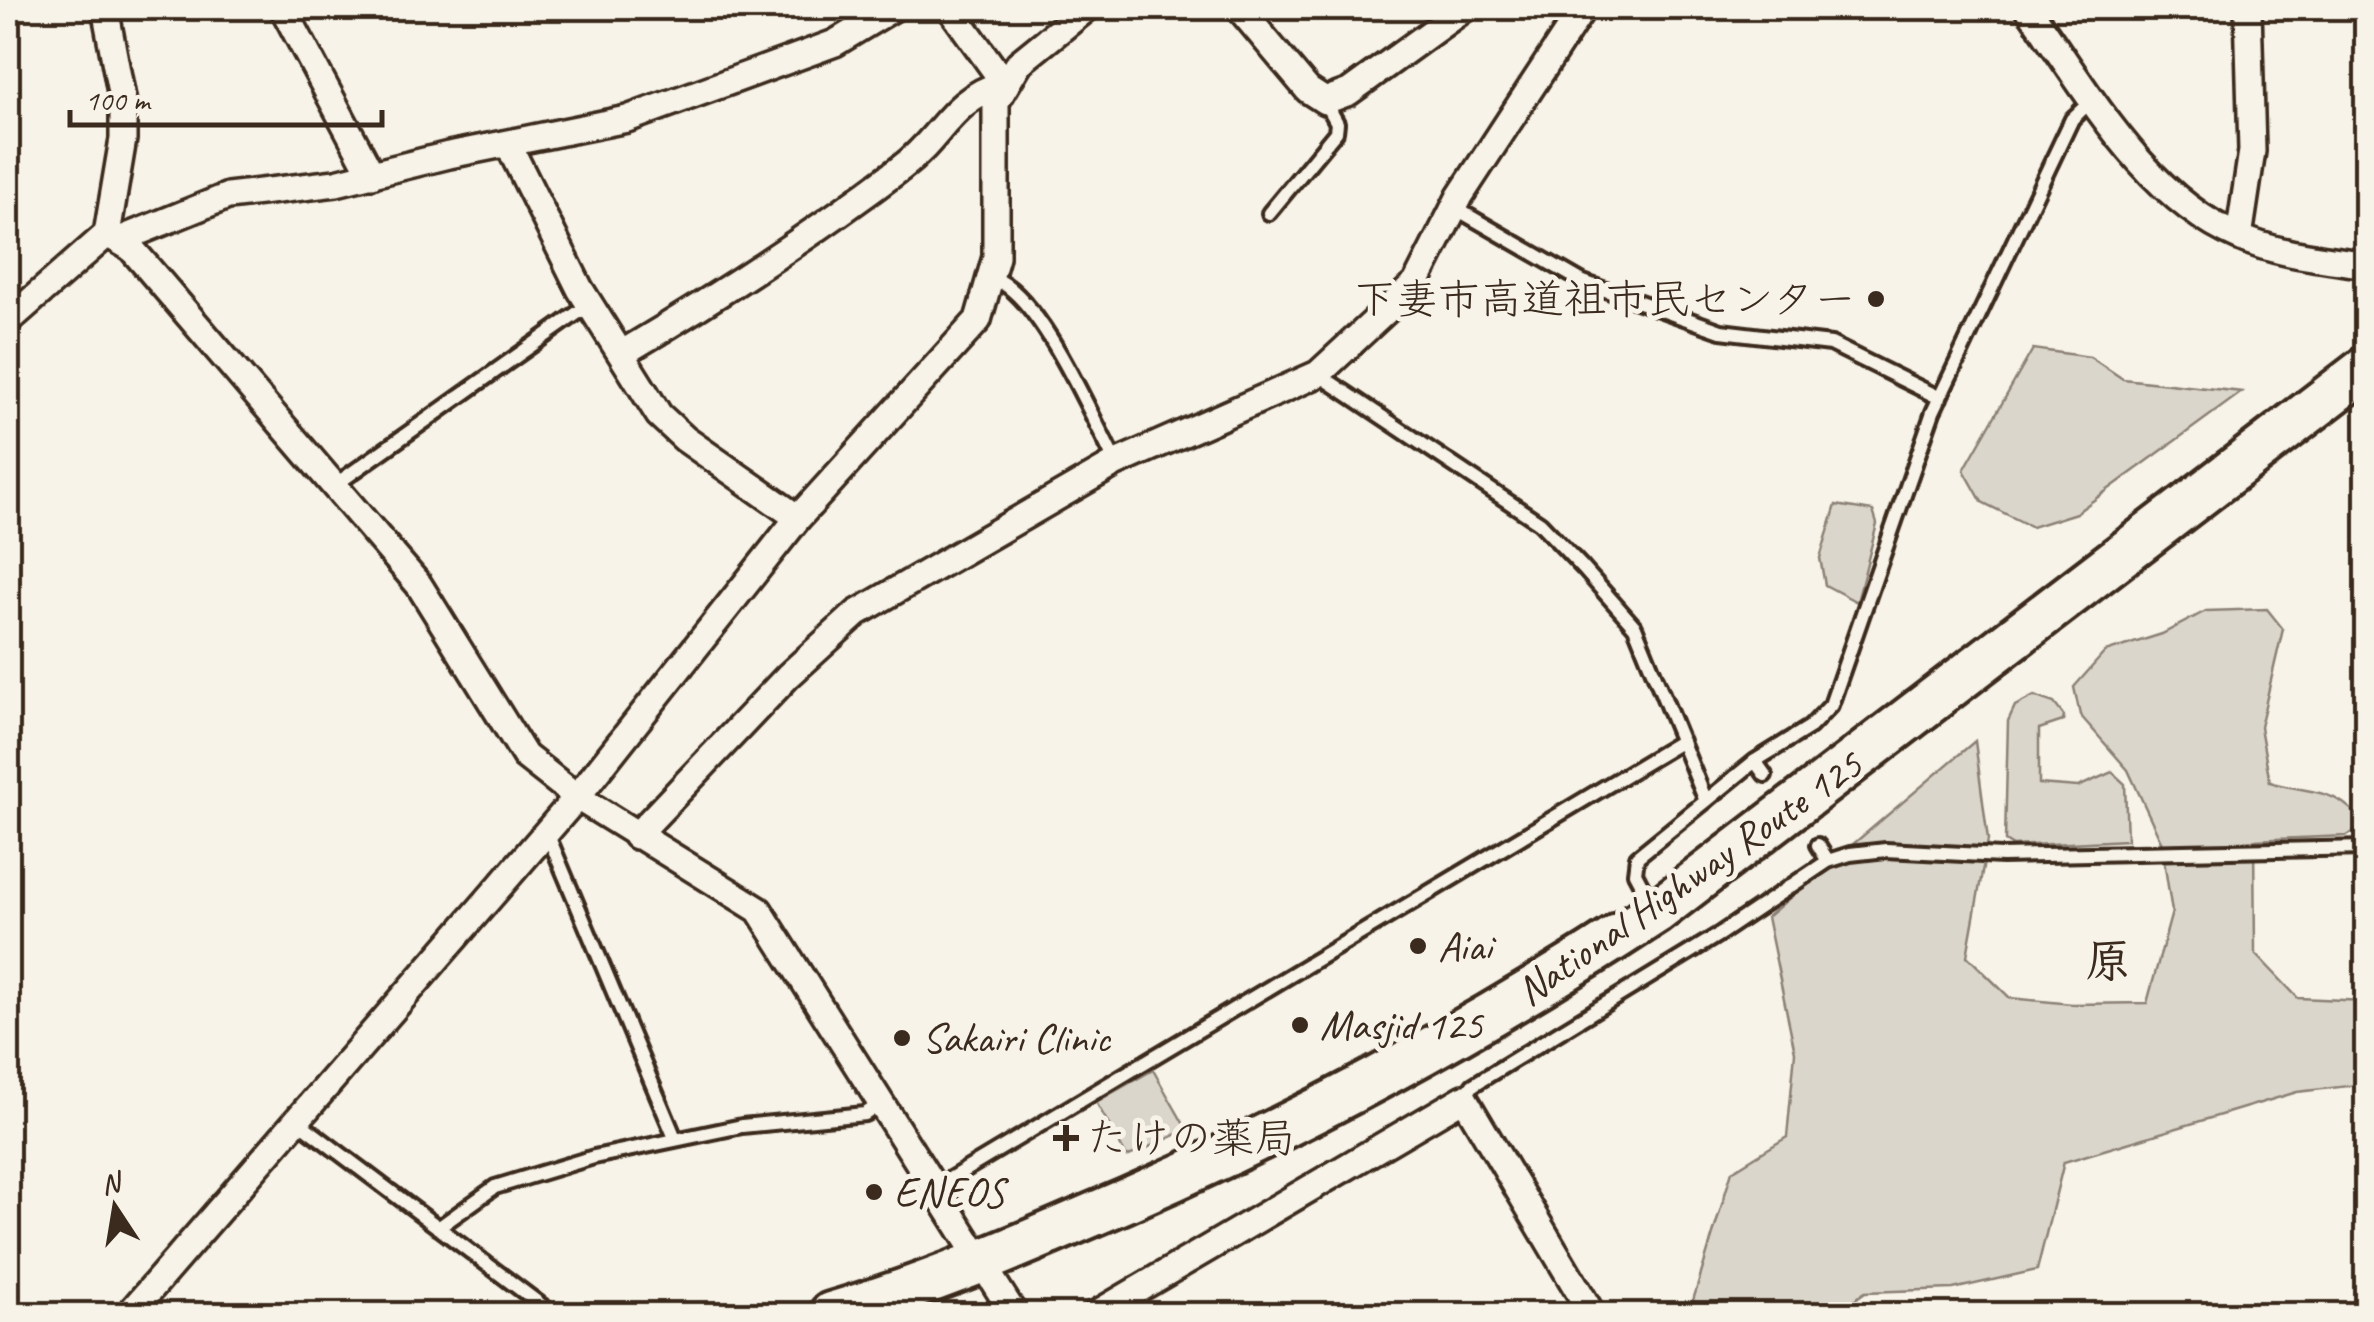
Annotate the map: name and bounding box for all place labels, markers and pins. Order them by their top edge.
place label: 下妻市高道祖市民センター [1354,273,1856,326]
marker: 下妻市高道祖市民センター [1865,288,1887,310]
place label: Aiai [1438,920,1497,973]
marker: Aiai [1407,935,1429,957]
place label: Masjid 125 [1320,999,1485,1052]
place label: Sakairi Clinic [922,1012,1112,1065]
marker: Masjid 125 [1289,1014,1311,1036]
marker: Sakairi Clinic [891,1027,913,1049]
place label: たけの薬局 [1086,1112,1296,1165]
marker: たけの薬局 [1055,1127,1077,1149]
place label: ENEOS [894,1166,1010,1219]
marker: ENEOS [863,1181,885,1203]

